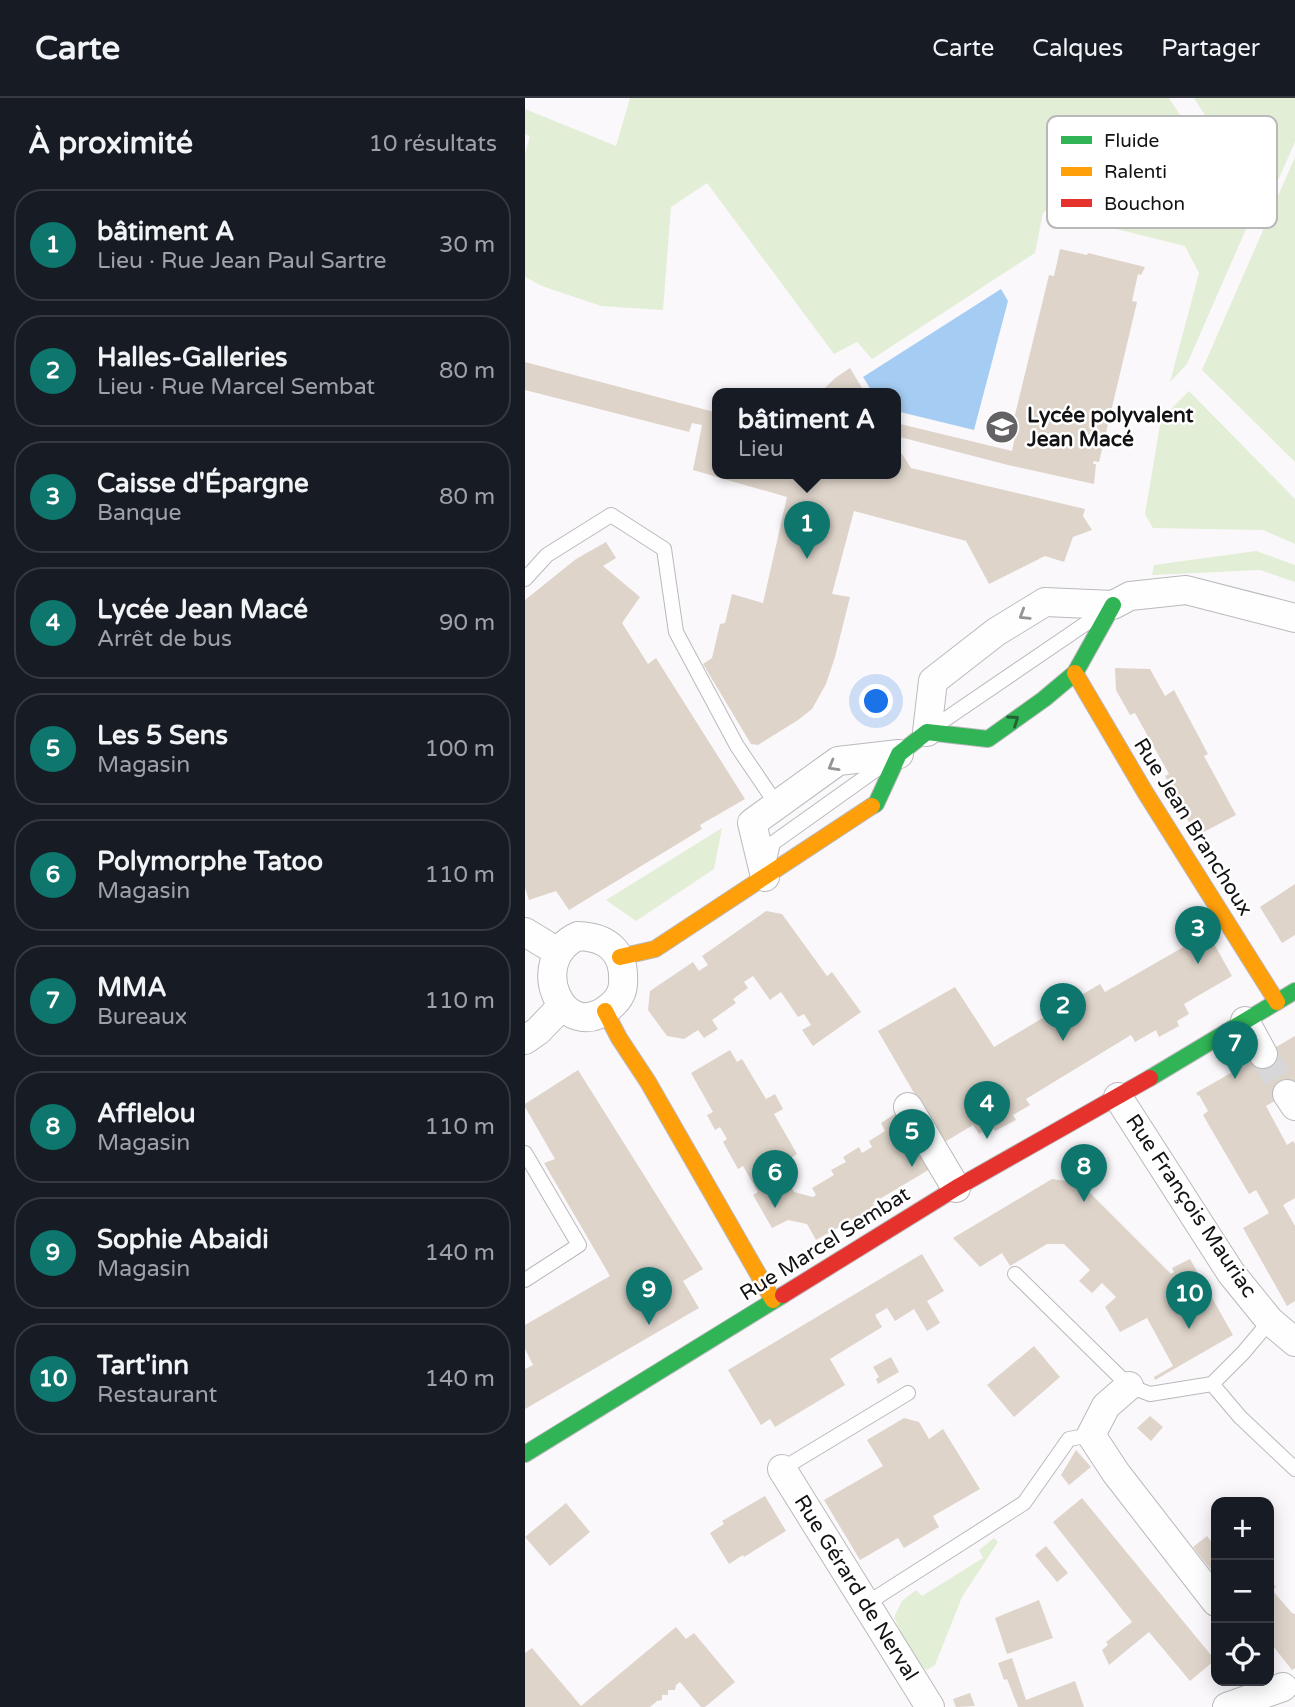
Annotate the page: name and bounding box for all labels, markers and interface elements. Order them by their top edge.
text: Carte [35,29,120,68]
text: Carte [932,34,994,63]
text: Calques [1032,34,1123,63]
text: Partager [1161,34,1260,63]
legend [1047,116,1277,228]
text: À proximité [28,125,193,162]
text: 10 résultats [369,130,497,158]
text: Fluide [1104,130,1159,152]
text: Ralenti [1104,161,1167,183]
text: Bouchon [1104,193,1185,215]
text: bâtiment A [97,216,234,247]
text: 1 [46,231,60,259]
text: 30 m [439,231,495,259]
text: Lieu · Rue Jean Paul Sartre [97,247,387,275]
text: Halles-Galleries [97,342,288,373]
text: 2 [46,357,60,385]
text: 80 m [439,357,495,385]
text: Lieu · Rue Marcel Sembat [97,373,375,401]
popup [712,388,901,479]
place label: Lycée polyvalent Jean Macé [1026,403,1194,452]
text: bâtiment A [738,404,875,435]
school or university icon: Lycée polyvalent Jean Macé [983,408,1021,446]
text: Lieu [738,435,784,463]
text: Caisse d'Épargne [97,468,309,499]
text: 3 [46,483,60,511]
text: 80 m [439,483,495,511]
text: Banque [97,499,181,527]
pin: 1 [784,501,830,559]
text: Lycée Jean Macé [97,594,308,625]
one-way arrow [1019,606,1032,619]
text: 4 [46,609,60,637]
text: 90 m [439,609,495,637]
text: Arrêt de bus [97,625,232,653]
your location [859,684,893,718]
one-way arrow [1006,716,1019,728]
text: Les 5 Sens [97,720,228,751]
street label: Rue Jean Branchoux [1128,734,1258,920]
text: 5 [46,735,60,763]
text: 100 m [425,735,495,763]
text: Magasin [97,751,190,779]
one-way arrow [827,758,840,772]
text: Polymorphe Tatoo [97,846,323,877]
text: 6 [46,861,60,889]
text: 110 m [425,861,495,889]
text: Magasin [97,877,190,905]
pin: 3 [1175,906,1221,964]
text: MMA [97,972,167,1003]
pin: 2 [1040,983,1086,1041]
text: 7 [46,987,60,1015]
text: 110 m [425,987,495,1015]
text: Bureaux [97,1003,187,1031]
pin: 7 [1212,1021,1258,1079]
pin: 4 [964,1081,1010,1139]
text: Afflelou [97,1098,195,1129]
pin: 5 [889,1109,935,1167]
street label: Rue François Mauriac [1120,1110,1262,1302]
text: 8 [46,1113,60,1141]
text: 110 m [425,1113,495,1141]
text: Magasin [97,1129,190,1157]
pin: 8 [1061,1144,1107,1202]
pin: 6 [752,1150,798,1208]
street label: Rue Marcel Sembat [735,1182,915,1306]
text: Sophie Abaidi [97,1224,269,1255]
text: 9 [46,1239,60,1267]
text: 140 m [425,1239,495,1267]
text: Magasin [97,1255,190,1283]
pin: 9 [626,1267,672,1325]
pin: 10 [1166,1271,1212,1329]
text: Tart'inn [97,1350,189,1381]
text: 10 [39,1365,67,1393]
text: 140 m [425,1365,495,1393]
text: Restaurant [97,1381,217,1409]
street label: Rue Gérard de Nerval [789,1491,923,1685]
map controls [1211,1497,1274,1686]
button: + [1211,1497,1274,1560]
button: − [1211,1560,1274,1623]
button: locate [1211,1623,1274,1686]

